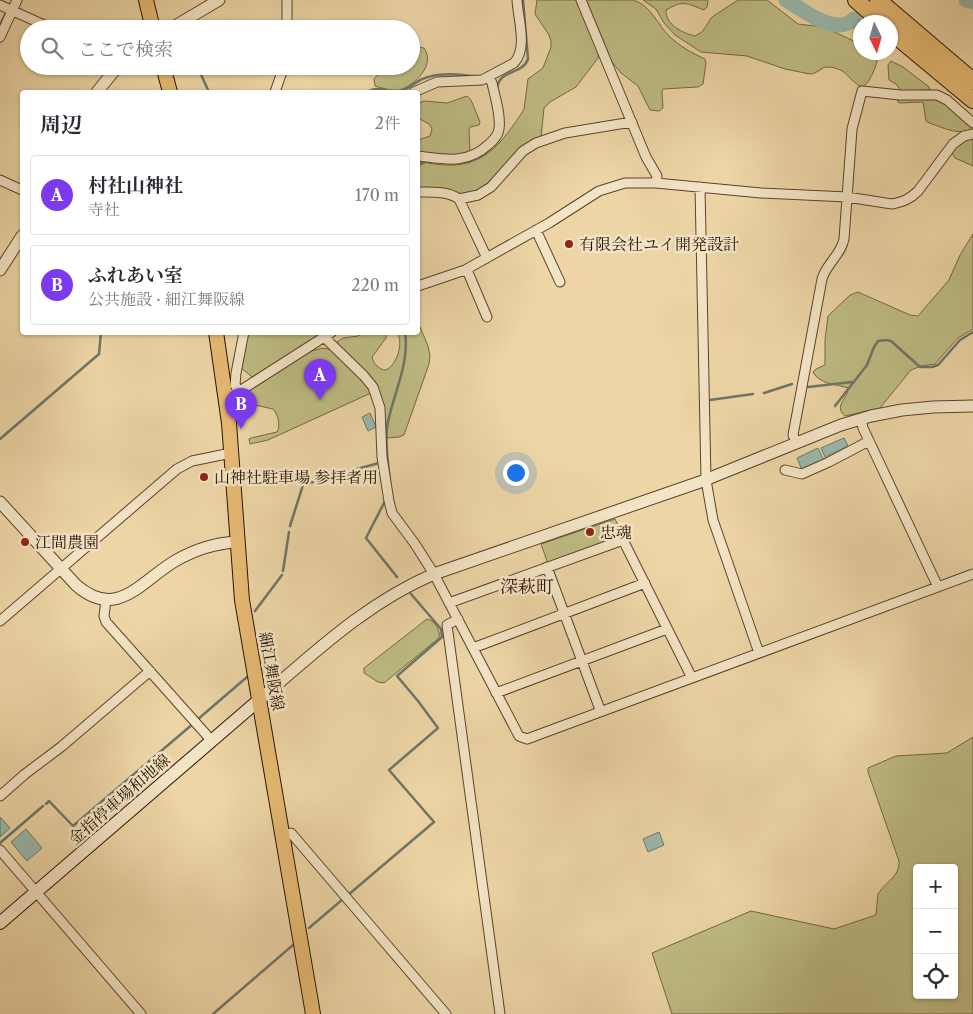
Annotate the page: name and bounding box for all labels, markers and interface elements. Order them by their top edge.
north arrow [853,15,898,60]
search box [20,20,420,75]
icon: search [38,34,66,62]
text: ここで検索 [78,38,173,61]
text: 周辺 [40,112,82,137]
text: 2件 [375,113,400,133]
text: 村社山神社 [88,174,183,197]
text: A [51,185,63,205]
text: 170 m [355,185,399,205]
text: 寺社 [88,199,120,219]
place label: 有限会社ユイ開発設計 [579,234,739,254]
marker: 有限会社ユイ開発設計 [563,238,575,250]
text: ふれあい室 [88,264,183,287]
text: B [51,275,63,295]
text: 220 m [351,275,399,295]
text: 公共施設 · 細江舞阪線 [88,289,245,309]
pin: A [304,359,336,400]
pin: B [225,388,257,429]
your location [503,460,529,486]
place label: 山神社駐車場 参拝者用 [214,467,378,487]
marker: 山神社駐車場 参拝者用 [198,471,210,483]
place label: 忠魂 [600,522,632,542]
marker: 忠魂 [584,526,596,538]
place label: 江間農園 [35,532,99,552]
marker: 江間農園 [19,536,31,548]
district label: 深萩町 [500,576,554,598]
street label: 細江舞阪線 [255,630,289,712]
street label: 金指停車場和地線 [64,749,174,849]
map controls [913,864,958,999]
button: + [913,864,958,909]
button: − [913,909,958,954]
button: locate [913,954,958,999]

